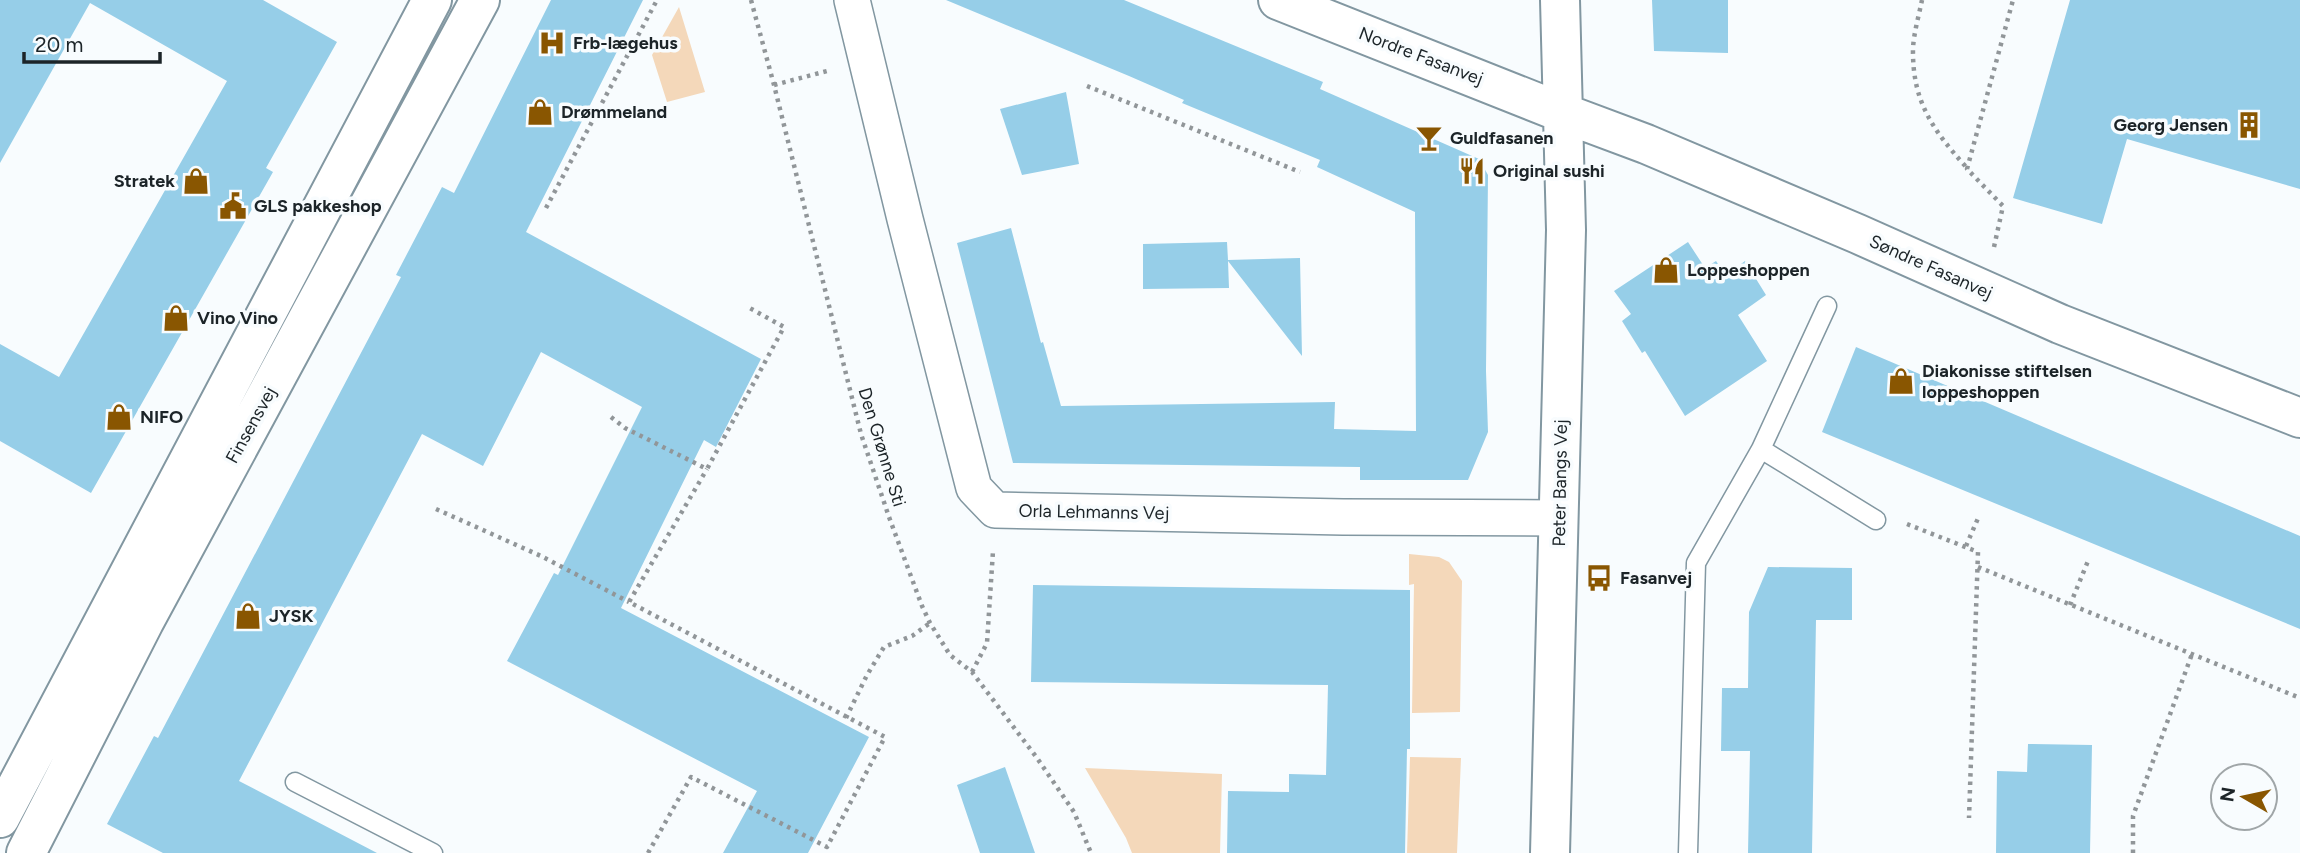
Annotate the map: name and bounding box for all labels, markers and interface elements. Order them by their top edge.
scale bar [24,21,161,65]
street label: Nordre Fasanvej [1356,22,1486,90]
hospital icon: Frb-lægehus [537,28,567,58]
text: 20 m [35,32,83,57]
place label: Frb-lægehus [573,32,678,54]
shop icon: Drømmeland [525,97,555,127]
place label: Drømmeland [561,101,667,123]
building icon: Georg Jensen [2234,110,2264,140]
place label: Georg Jensen [2114,114,2228,136]
bar icon: Guldfasanen [1414,123,1444,153]
place label: Guldfasanen [1450,127,1554,149]
restaurant icon: Original sushi [1457,156,1487,186]
place label: Original sushi [1493,160,1605,182]
shop icon: Stratek [181,166,211,196]
place label: Stratek [114,170,175,192]
public building icon: GLS pakkeshop [218,191,248,221]
place label: GLS pakkeshop [254,195,382,217]
street label: Søndre Fasanvej [1866,230,1996,304]
shop icon: Loppeshoppen [1651,255,1681,285]
place label: Loppeshoppen [1687,259,1810,281]
shop icon: Vino Vino [161,303,191,333]
place label: Vino Vino [197,307,278,329]
place label: Diakonisse stiftelsen loppeshoppen [1922,360,2092,403]
shop icon: Diakonisse stiftelsen loppeshoppen [1886,366,1916,396]
street label: Finsensvej [221,383,281,467]
street label: Den Grønne Sti [853,385,911,509]
shop icon: NIFO [104,402,134,432]
place label: NIFO [140,406,183,428]
street label: Peter Bangs Vej [1548,419,1572,547]
street label: Orla Lehmanns Vej [1018,500,1170,524]
bus stop icon: Fasanvej [1584,563,1614,593]
place label: Fasanvej [1620,567,1692,589]
shop icon: JYSK [233,601,263,631]
place label: JYSK [269,605,314,627]
north arrow [2209,762,2279,832]
text: N [2215,785,2240,803]

